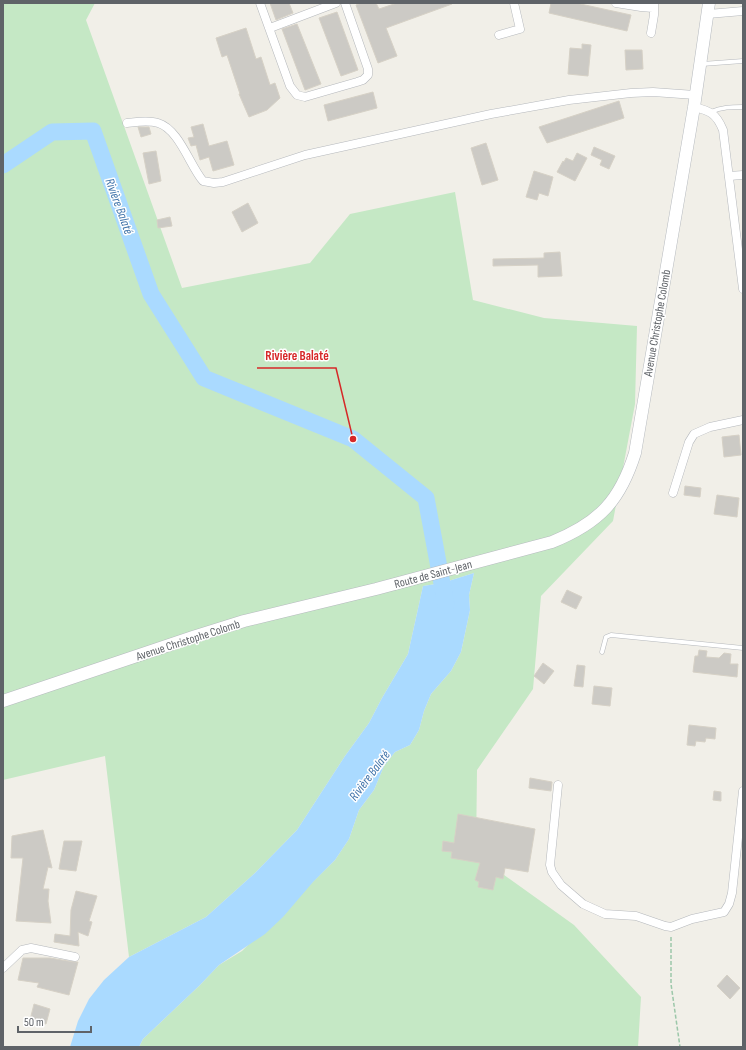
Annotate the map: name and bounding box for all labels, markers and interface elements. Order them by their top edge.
water label: Rivière Balaté [102,176,137,237]
street label: Avenue Christophe Colomb [641,269,674,379]
callout: Rivière Balaté [257,343,336,368]
text: Rivière Balaté [265,348,329,364]
street label: Route de Saint-Jean [393,557,474,592]
street label: Avenue Christophe Colomb [133,617,242,665]
water label: Rivière Balaté [346,747,394,804]
scale bar [18,1008,91,1034]
text: 50 m [24,1015,44,1030]

